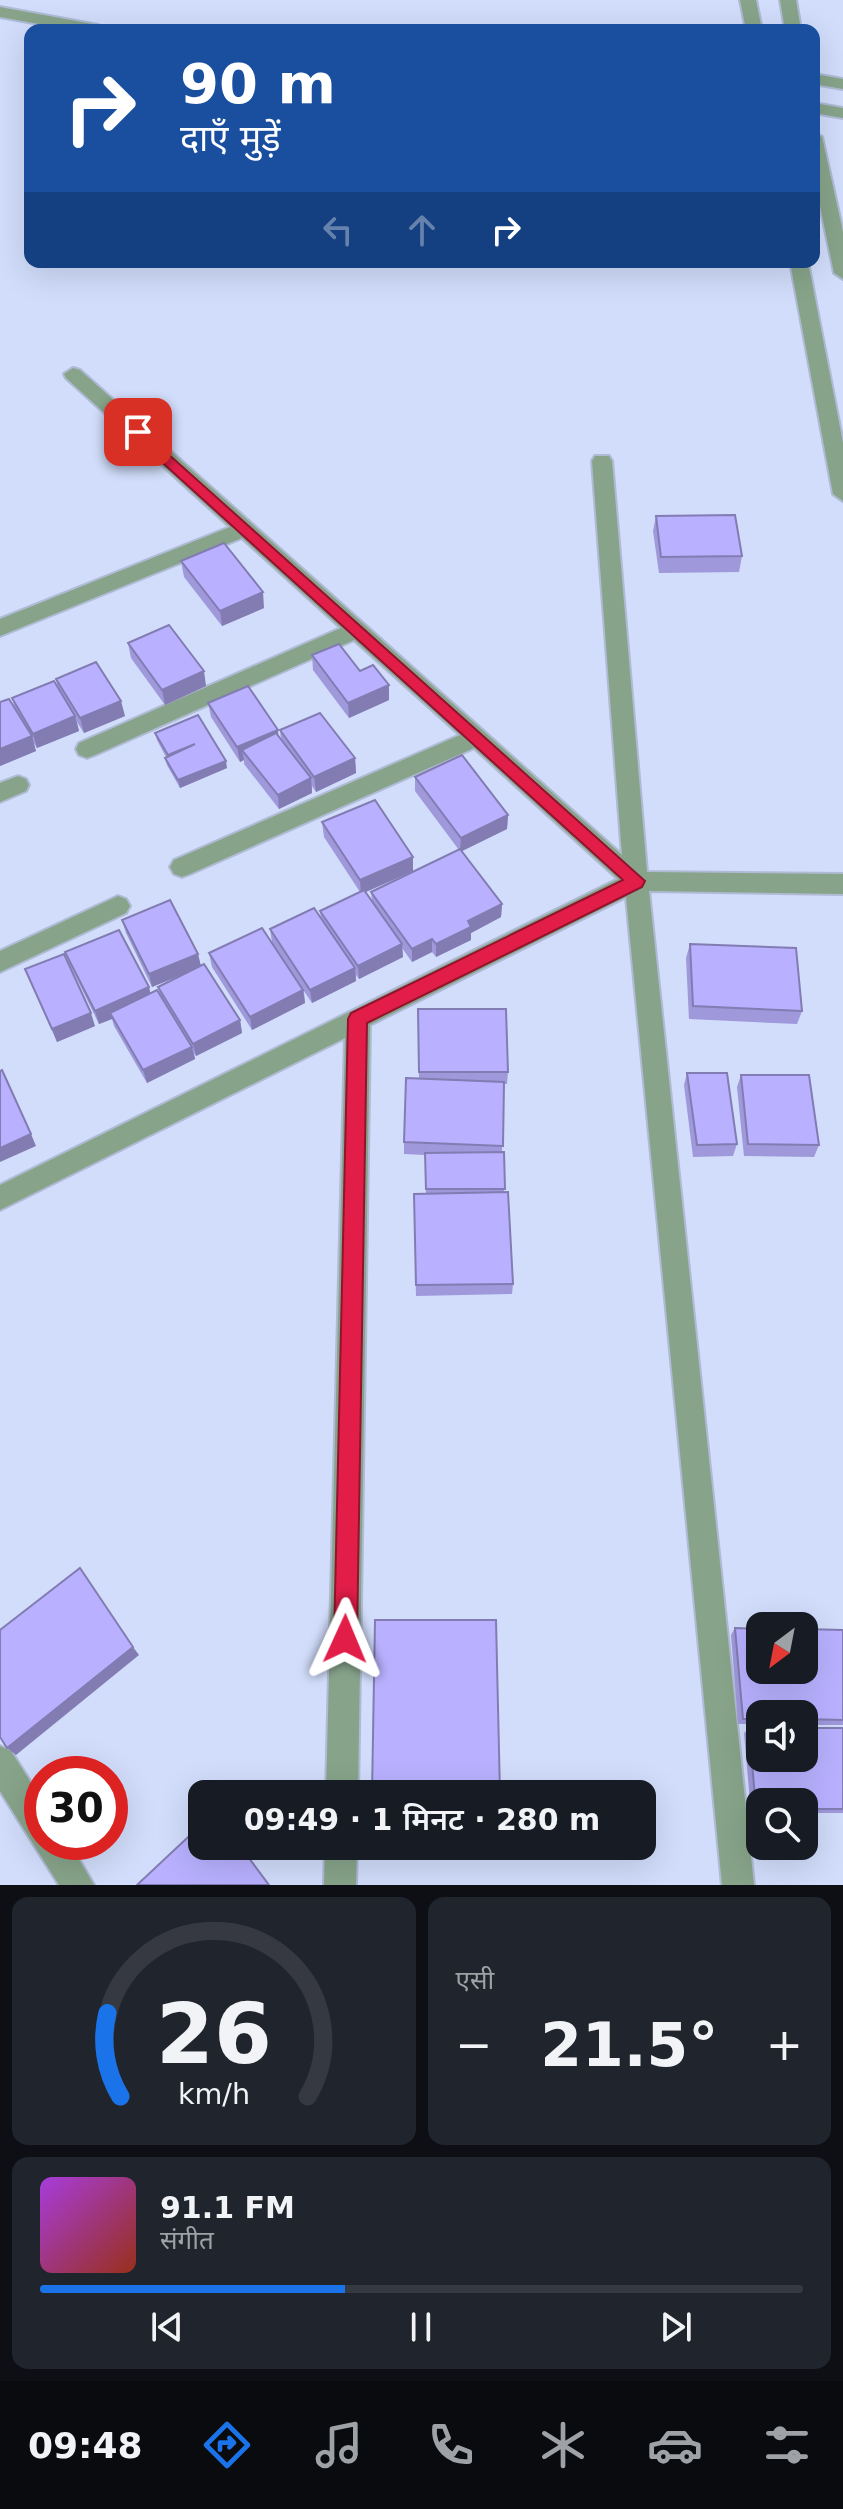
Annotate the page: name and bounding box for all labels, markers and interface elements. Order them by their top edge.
text: 90 m [180,51,336,116]
icon: right [48,56,152,160]
text: दाएँ मुड़ें [180,118,281,159]
icon: left [316,208,360,252]
icon: ahead [400,208,444,252]
icon: right [484,208,528,252]
pin [104,398,172,466]
icon: arrive [116,410,160,454]
position arrow [303,1597,387,1681]
north arrow [746,1612,818,1684]
map controls [746,1612,818,1860]
button: sound [746,1700,818,1772]
speed limit sign: 30 [24,1756,128,1860]
button: search [746,1788,818,1860]
text: 09:49 · 1 मिनट · 280 m [244,1802,600,1837]
text: एसी [456,1965,494,1995]
text: 26 [156,1986,272,2083]
text: 21.5° [540,2010,718,2080]
text: − [456,2019,492,2070]
text: + [766,2019,803,2070]
text: km/h [178,2077,250,2111]
text: 91.1 FM [160,2190,295,2225]
text: संगीत [160,2225,214,2255]
icon: previous [145,2305,189,2349]
icon: pause [399,2305,443,2349]
icon: next [654,2305,698,2349]
icon: directions [199,2417,255,2473]
icon: music [311,2417,367,2473]
icon: phone [423,2417,479,2473]
icon: climate [535,2417,591,2473]
icon: car [647,2417,703,2473]
icon: filters [759,2417,815,2473]
text: 09:48 [28,2425,143,2466]

